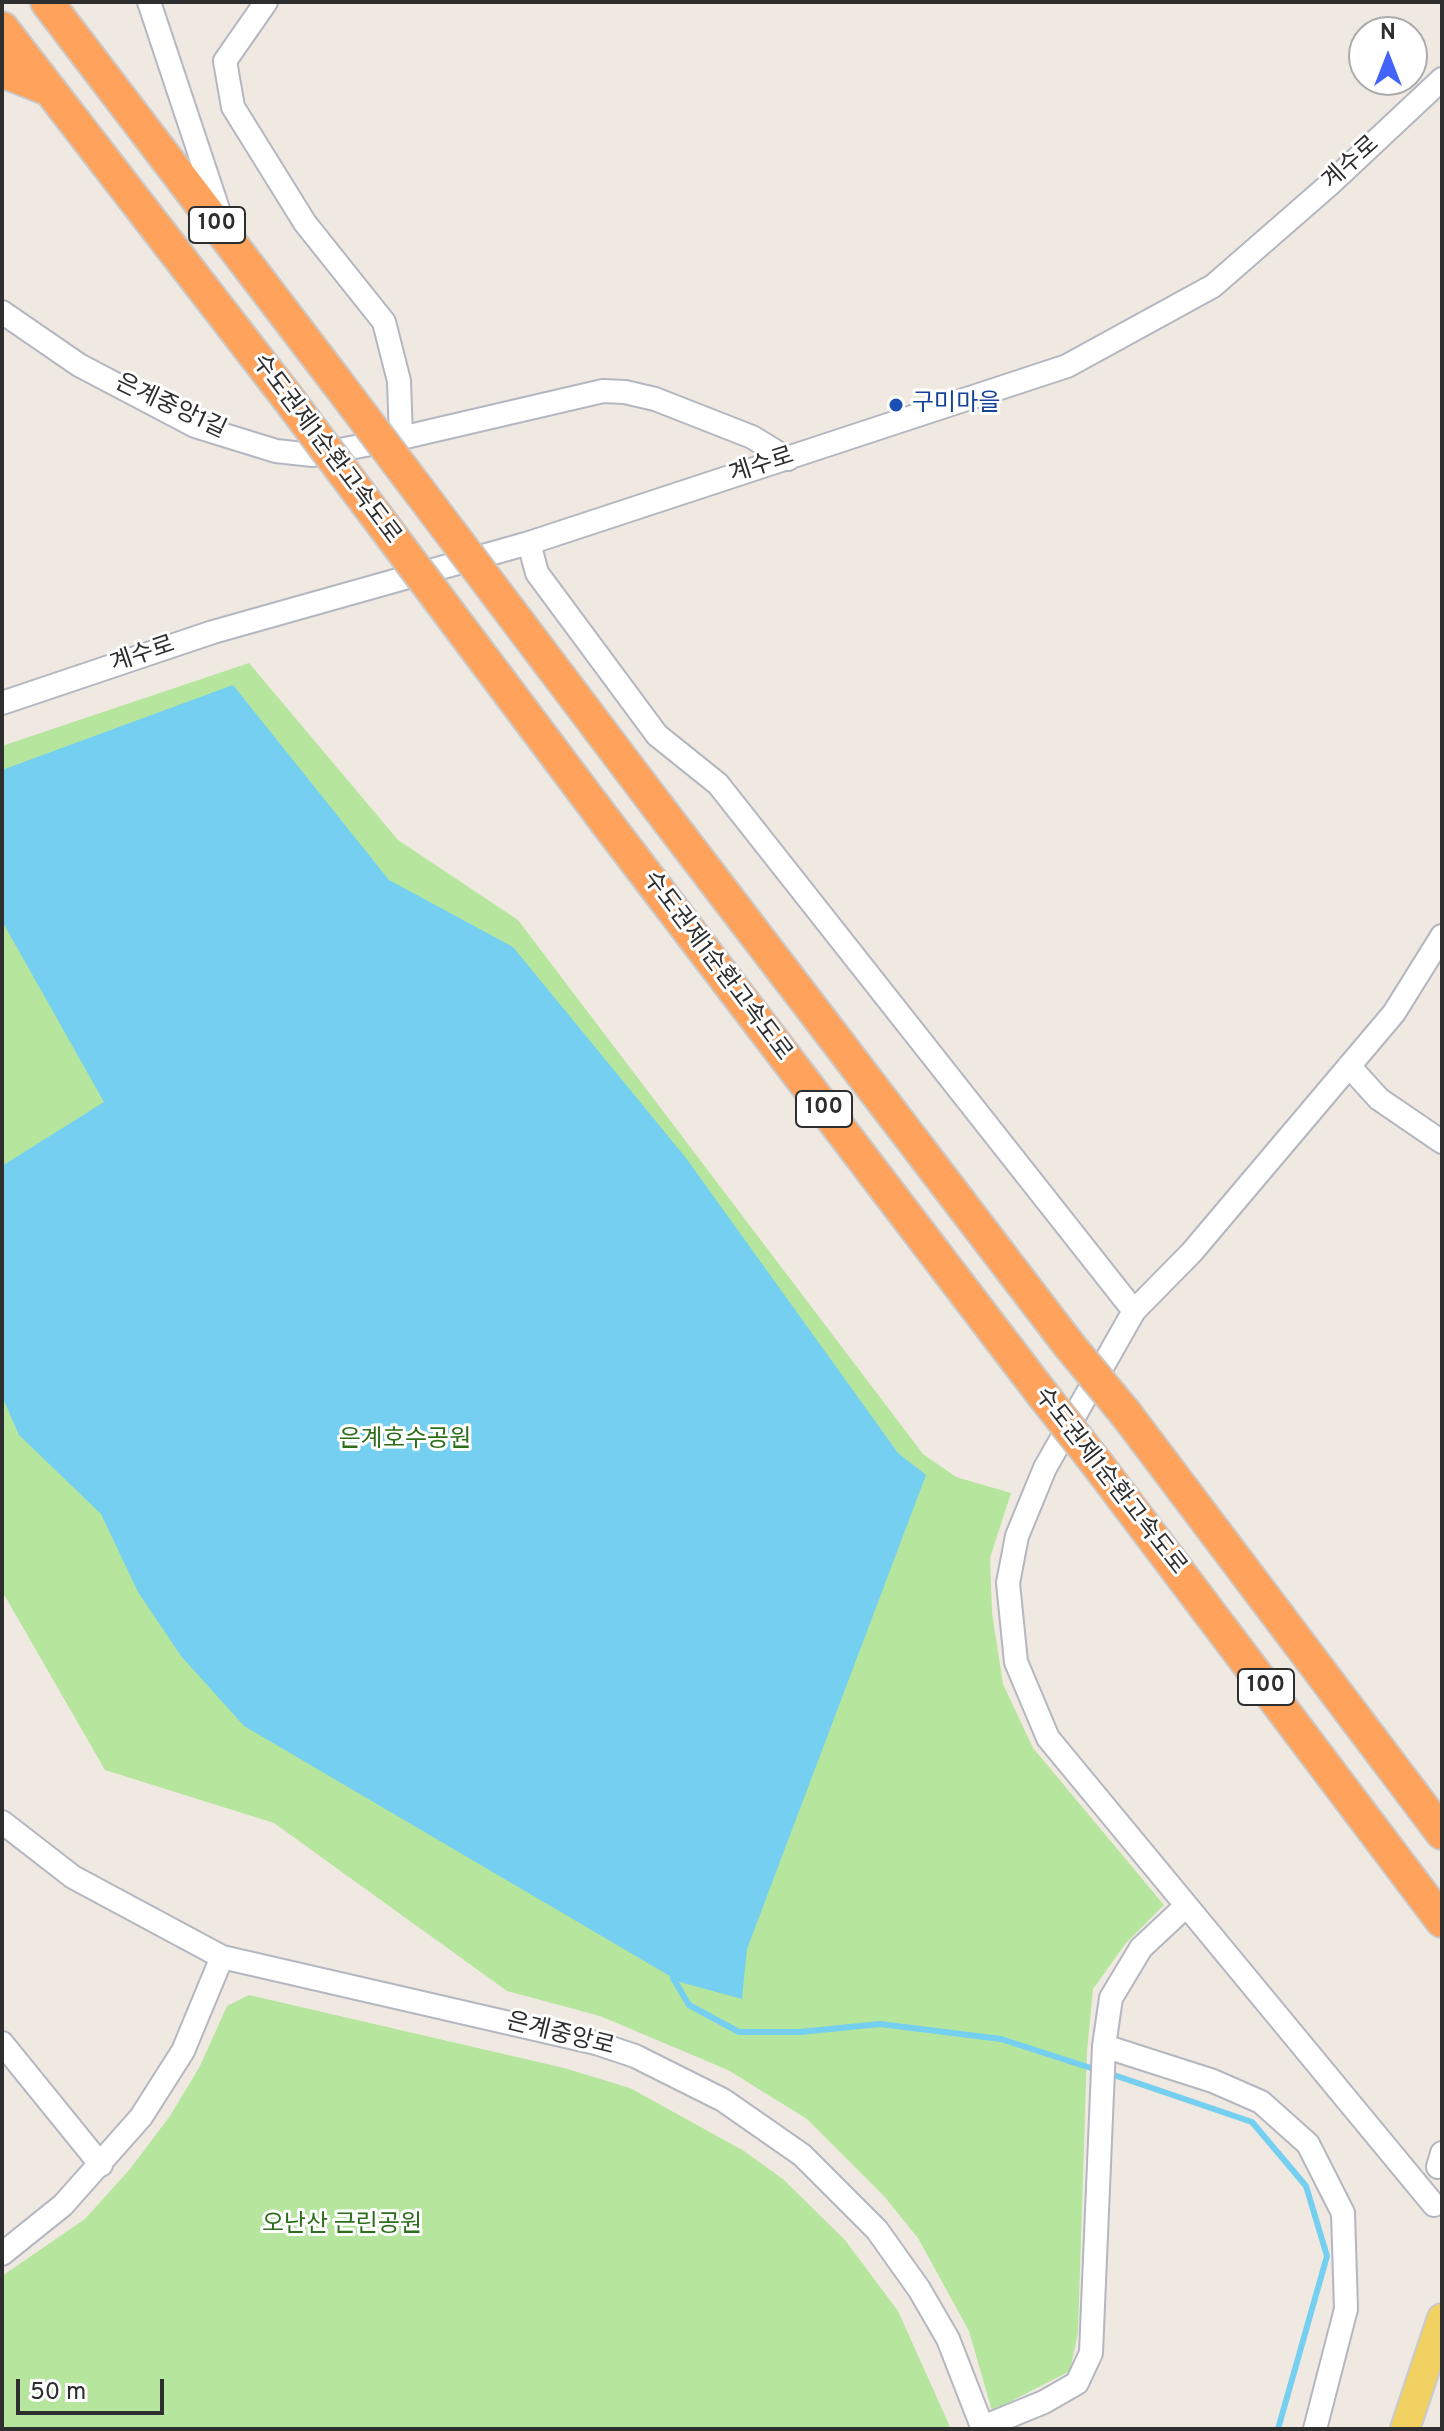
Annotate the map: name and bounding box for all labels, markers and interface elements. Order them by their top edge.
north arrow [1348,16,1428,96]
text: N [1380,20,1396,47]
street label: 계수로 [1318,131,1386,197]
road number: 100 [189,207,245,243]
street label: 수도권제1순환고속도로 [244,350,406,550]
street label: 은계중앙1길 [110,370,230,446]
place label: 구미마을 [912,391,1000,419]
marker: 구미마을 [887,396,905,414]
street label: 계수로 [726,443,798,491]
street label: 계수로 [107,632,179,680]
street label: 수도권제1순환고속도로 [635,867,797,1067]
road number: 100 [796,1091,852,1127]
street label: 수도권제1순환고속도로 [1027,1383,1191,1581]
park label: 은계호수공원 [339,1427,471,1455]
road number: 100 [1238,1669,1294,1705]
street label: 은계중앙로 [503,2009,617,2063]
park label: 오난산 근린공원 [262,2212,422,2240]
scale bar [20,2363,168,2413]
text: 50 m [30,2378,86,2408]

